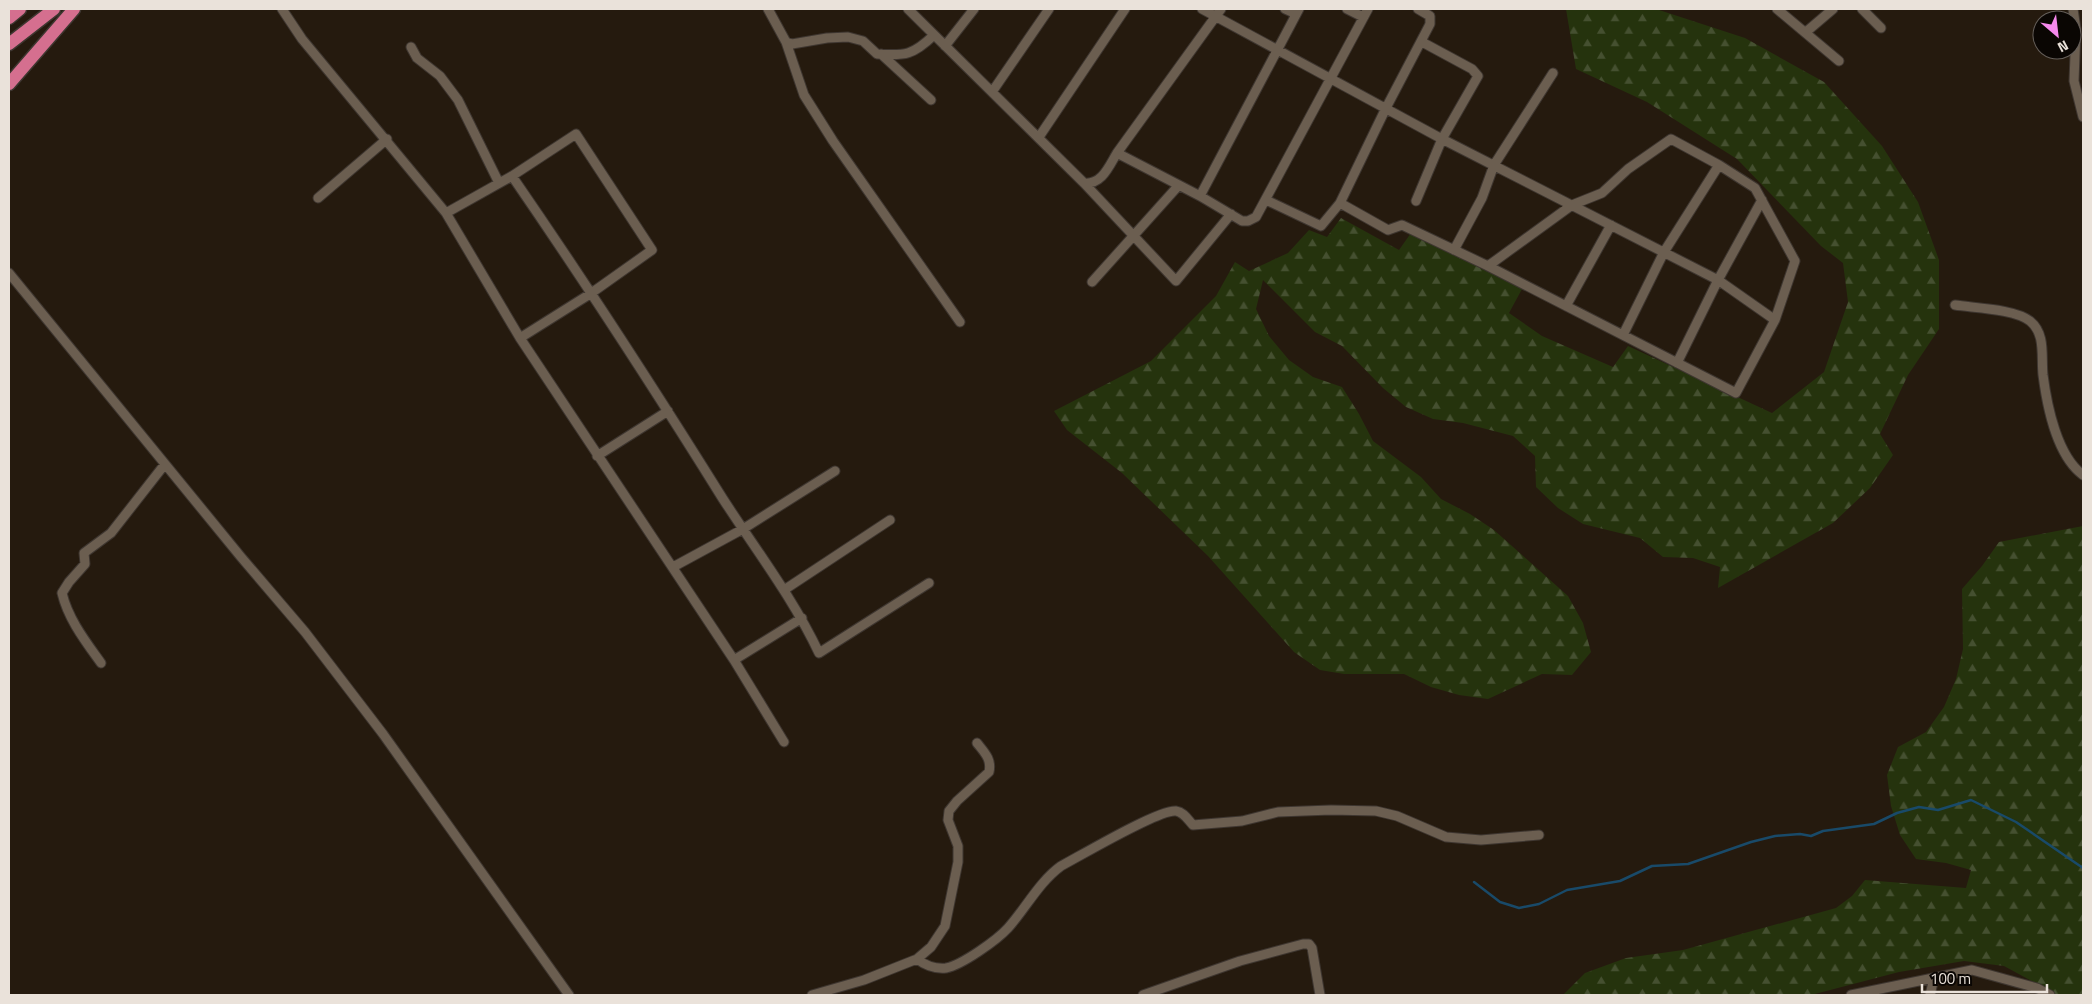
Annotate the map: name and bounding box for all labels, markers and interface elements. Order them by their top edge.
north arrow [2032,10,2082,60]
text: N [2054,35,2073,58]
scale bar [1922,962,2047,994]
text: 100 m [1930,967,1971,990]

